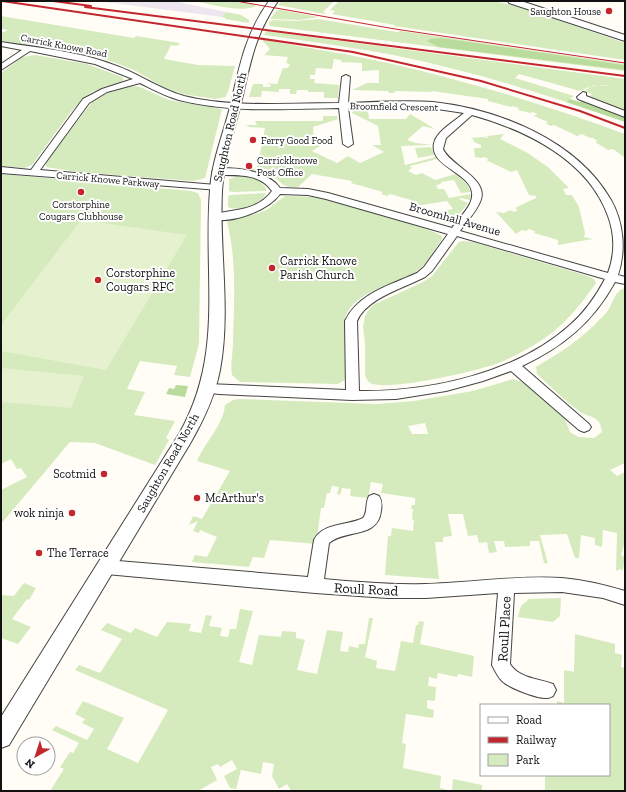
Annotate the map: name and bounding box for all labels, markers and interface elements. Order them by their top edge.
place label: Saughton House [530,6,601,18]
marker: Saughton House [604,6,614,16]
street label: Carrick Knowe Road [20,32,109,60]
street label: Saughton Road North [211,71,249,183]
street label: Broomfield Crescent [350,100,439,114]
marker: Ferry Good Food [248,135,258,145]
place label: Ferry Good Food [261,135,333,147]
place label: Carrickknowe Post Office [257,155,318,179]
marker: Carrickknowe Post Office [244,161,254,171]
street label: Carrick Knowe Parkway [56,170,161,191]
marker: Corstorphine Cougars Clubhouse [76,187,86,197]
place label: Corstorphine Cougars Clubhouse [39,199,123,223]
street label: Broomhall Avenue [408,199,503,239]
place label: Carrick Knowe Parish Church [280,254,357,282]
marker: Carrick Knowe Parish Church [267,263,277,273]
place label: Corstorphine Cougars RFC [106,266,175,294]
marker: Corstorphine Cougars RFC [93,275,103,285]
street label: Saughton Road North [134,411,202,515]
place label: Scotmid [53,467,96,481]
marker: Scotmid [99,469,109,479]
place label: McArthur's [205,491,264,505]
marker: McArthur's [192,493,202,503]
place label: wok ninja [14,506,64,521]
marker: wok ninja [67,508,77,518]
place label: The Terrace [47,546,109,560]
marker: The Terrace [34,548,44,558]
street label: Roull Road [333,579,399,600]
street label: Roull Place [494,595,515,662]
legend [480,704,610,776]
text: Road [516,713,542,727]
text: Railway [516,733,557,747]
north arrow [16,736,56,776]
text: Park [516,753,541,767]
text: N [22,755,37,771]

